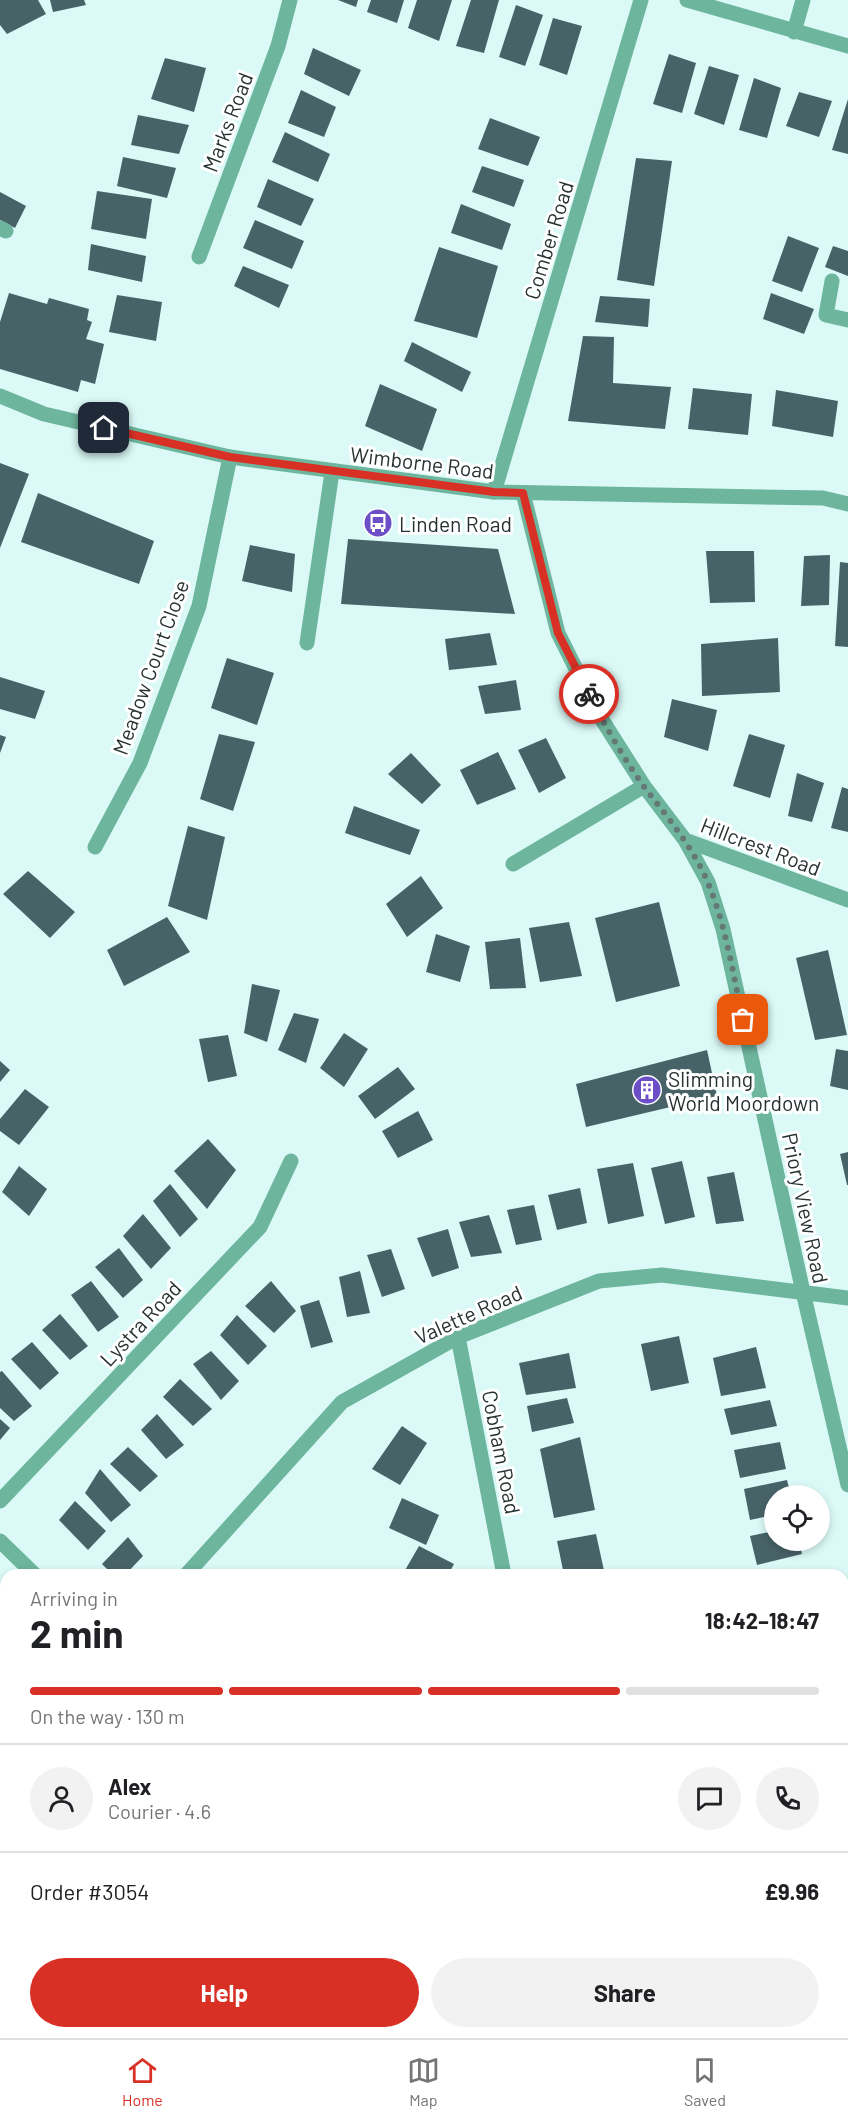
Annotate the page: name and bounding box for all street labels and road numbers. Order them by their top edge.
street label: Marks Road [197,69,257,175]
street label: Comber Road [518,178,578,302]
street label: Wimborne Road [349,441,495,483]
street label: Meadow Court Close [107,576,193,758]
street label: Hillcrest Road [697,812,825,880]
street label: Priory View Road [778,1130,834,1286]
street label: Lystra Road [94,1275,186,1371]
street label: Valette Road [410,1279,526,1349]
street label: Cobham Road [478,1388,526,1516]

